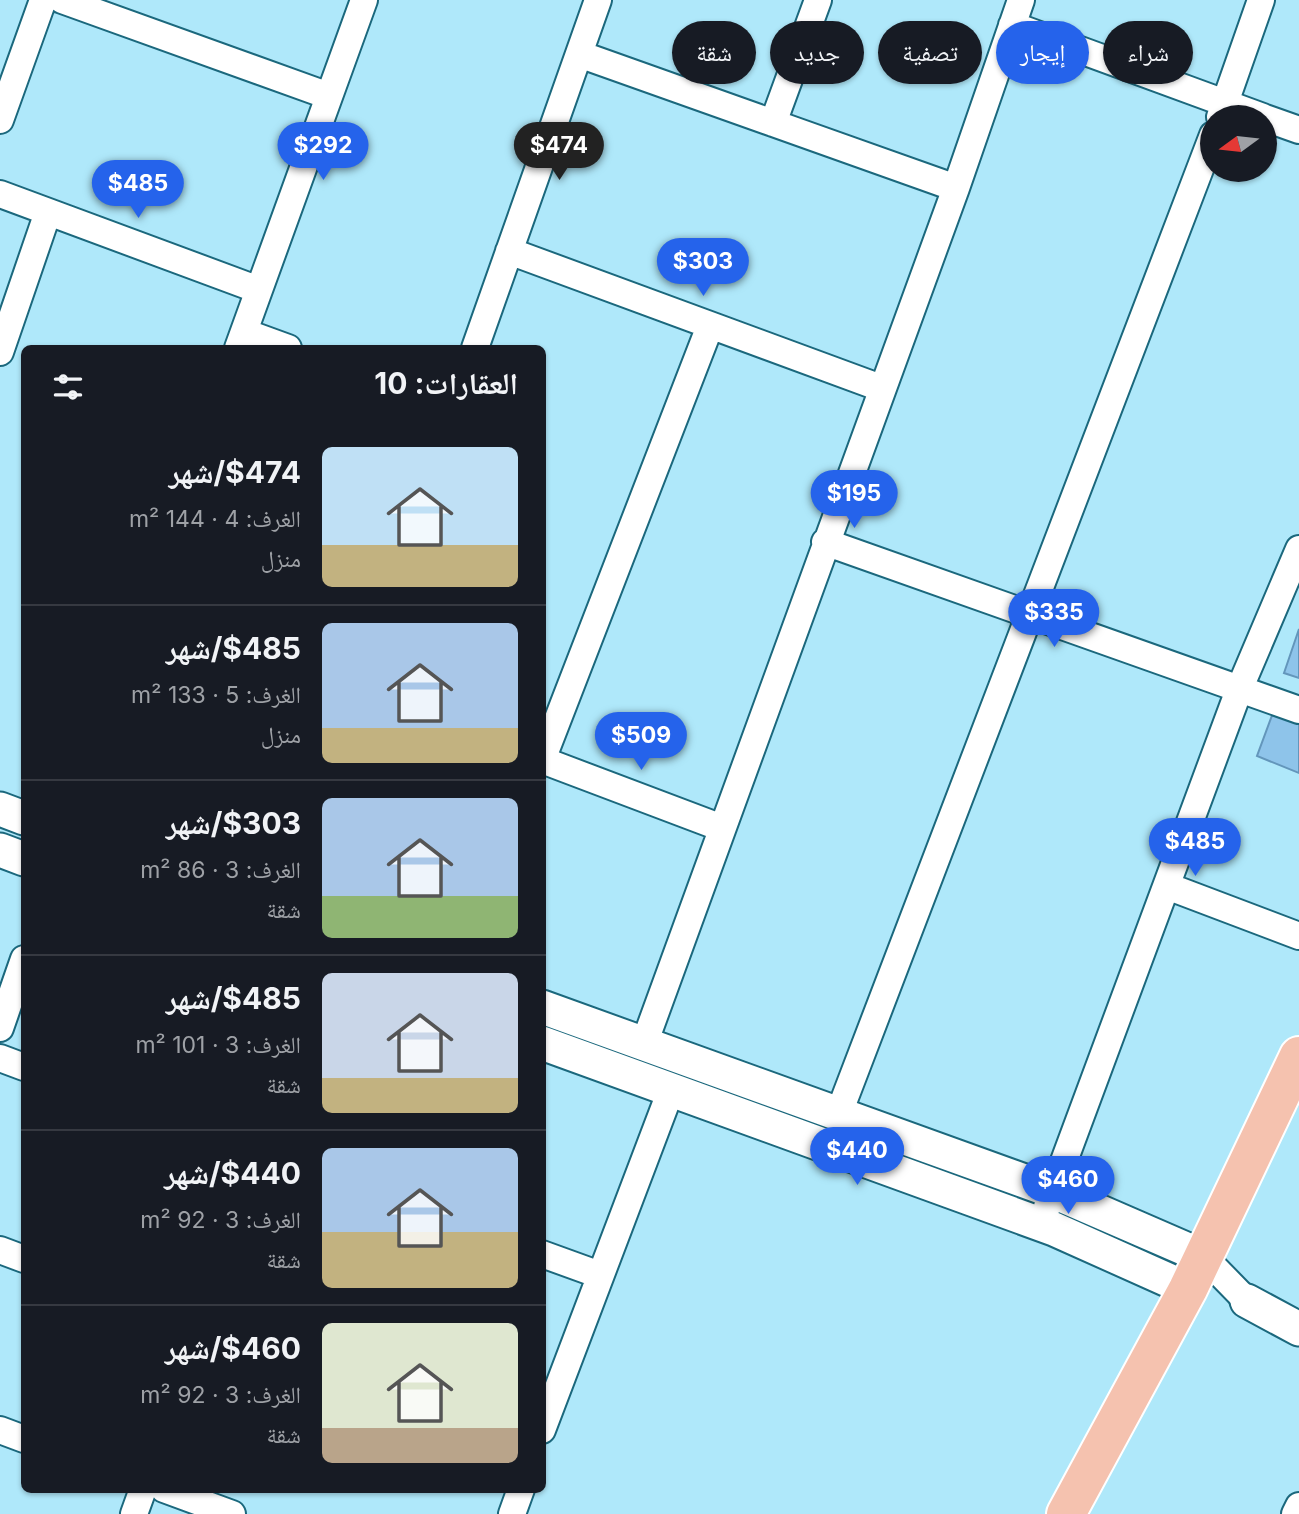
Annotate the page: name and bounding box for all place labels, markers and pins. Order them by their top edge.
pin: $292 [282,122,364,182]
pin: $474 [518,122,600,182]
pin: $485 [97,160,179,220]
pin: $303 [662,238,744,298]
pin: $195 [813,470,895,530]
pin: $335 [1013,590,1095,649]
pin: $509 [600,712,682,772]
pin: $485 [1154,818,1236,878]
pin: $440 [816,1128,898,1187]
pin: $460 [1027,1156,1109,1216]

